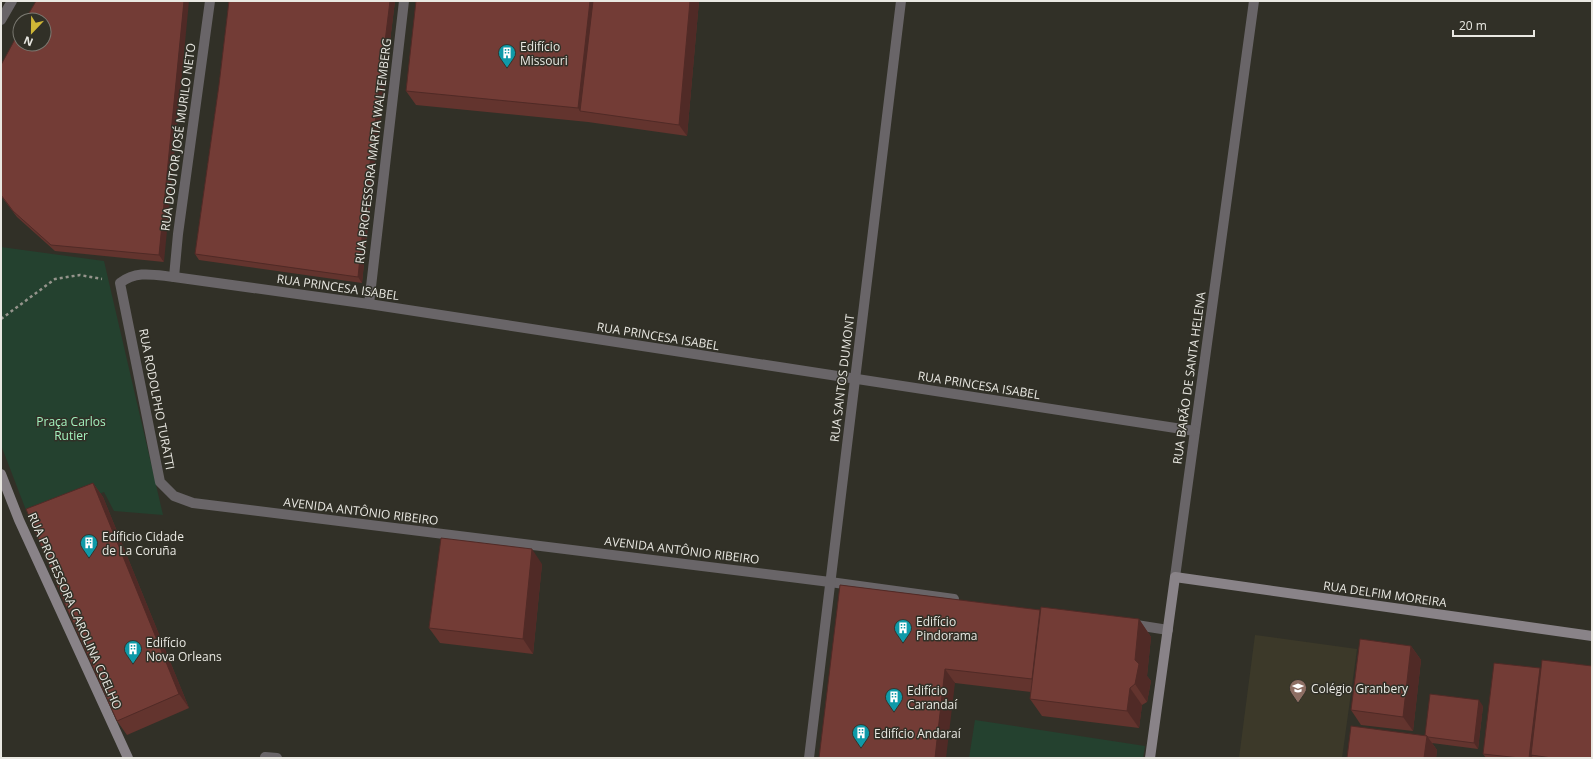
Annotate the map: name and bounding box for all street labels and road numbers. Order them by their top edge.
street label: RUA PROFESSORA MARTA WALTEMBERG [351,37,395,265]
street label: RUA DOUTOR JOSÉ MURILO NETO [156,42,200,232]
street label: RUA PRINCESA ISABEL [276,270,400,304]
street label: RUA BARÃO DE SANTA HELENA [1168,290,1210,465]
street label: RUA SANTOS DUMONT [826,313,858,443]
street label: RUA PRINCESA ISABEL [596,318,720,354]
street label: RUA RODOLPHO TURATTI [135,327,179,471]
street label: RUA PRINCESA ISABEL [917,367,1041,403]
street label: AVENIDA ANTÔNIO RIBEIRO [283,493,439,529]
street label: RUA PROFESSORA CAROLINA COELHO [24,510,126,712]
street label: AVENIDA ANTÔNIO RIBEIRO [604,532,760,568]
street label: RUA DELFIM MOREIRA [1322,577,1448,611]

